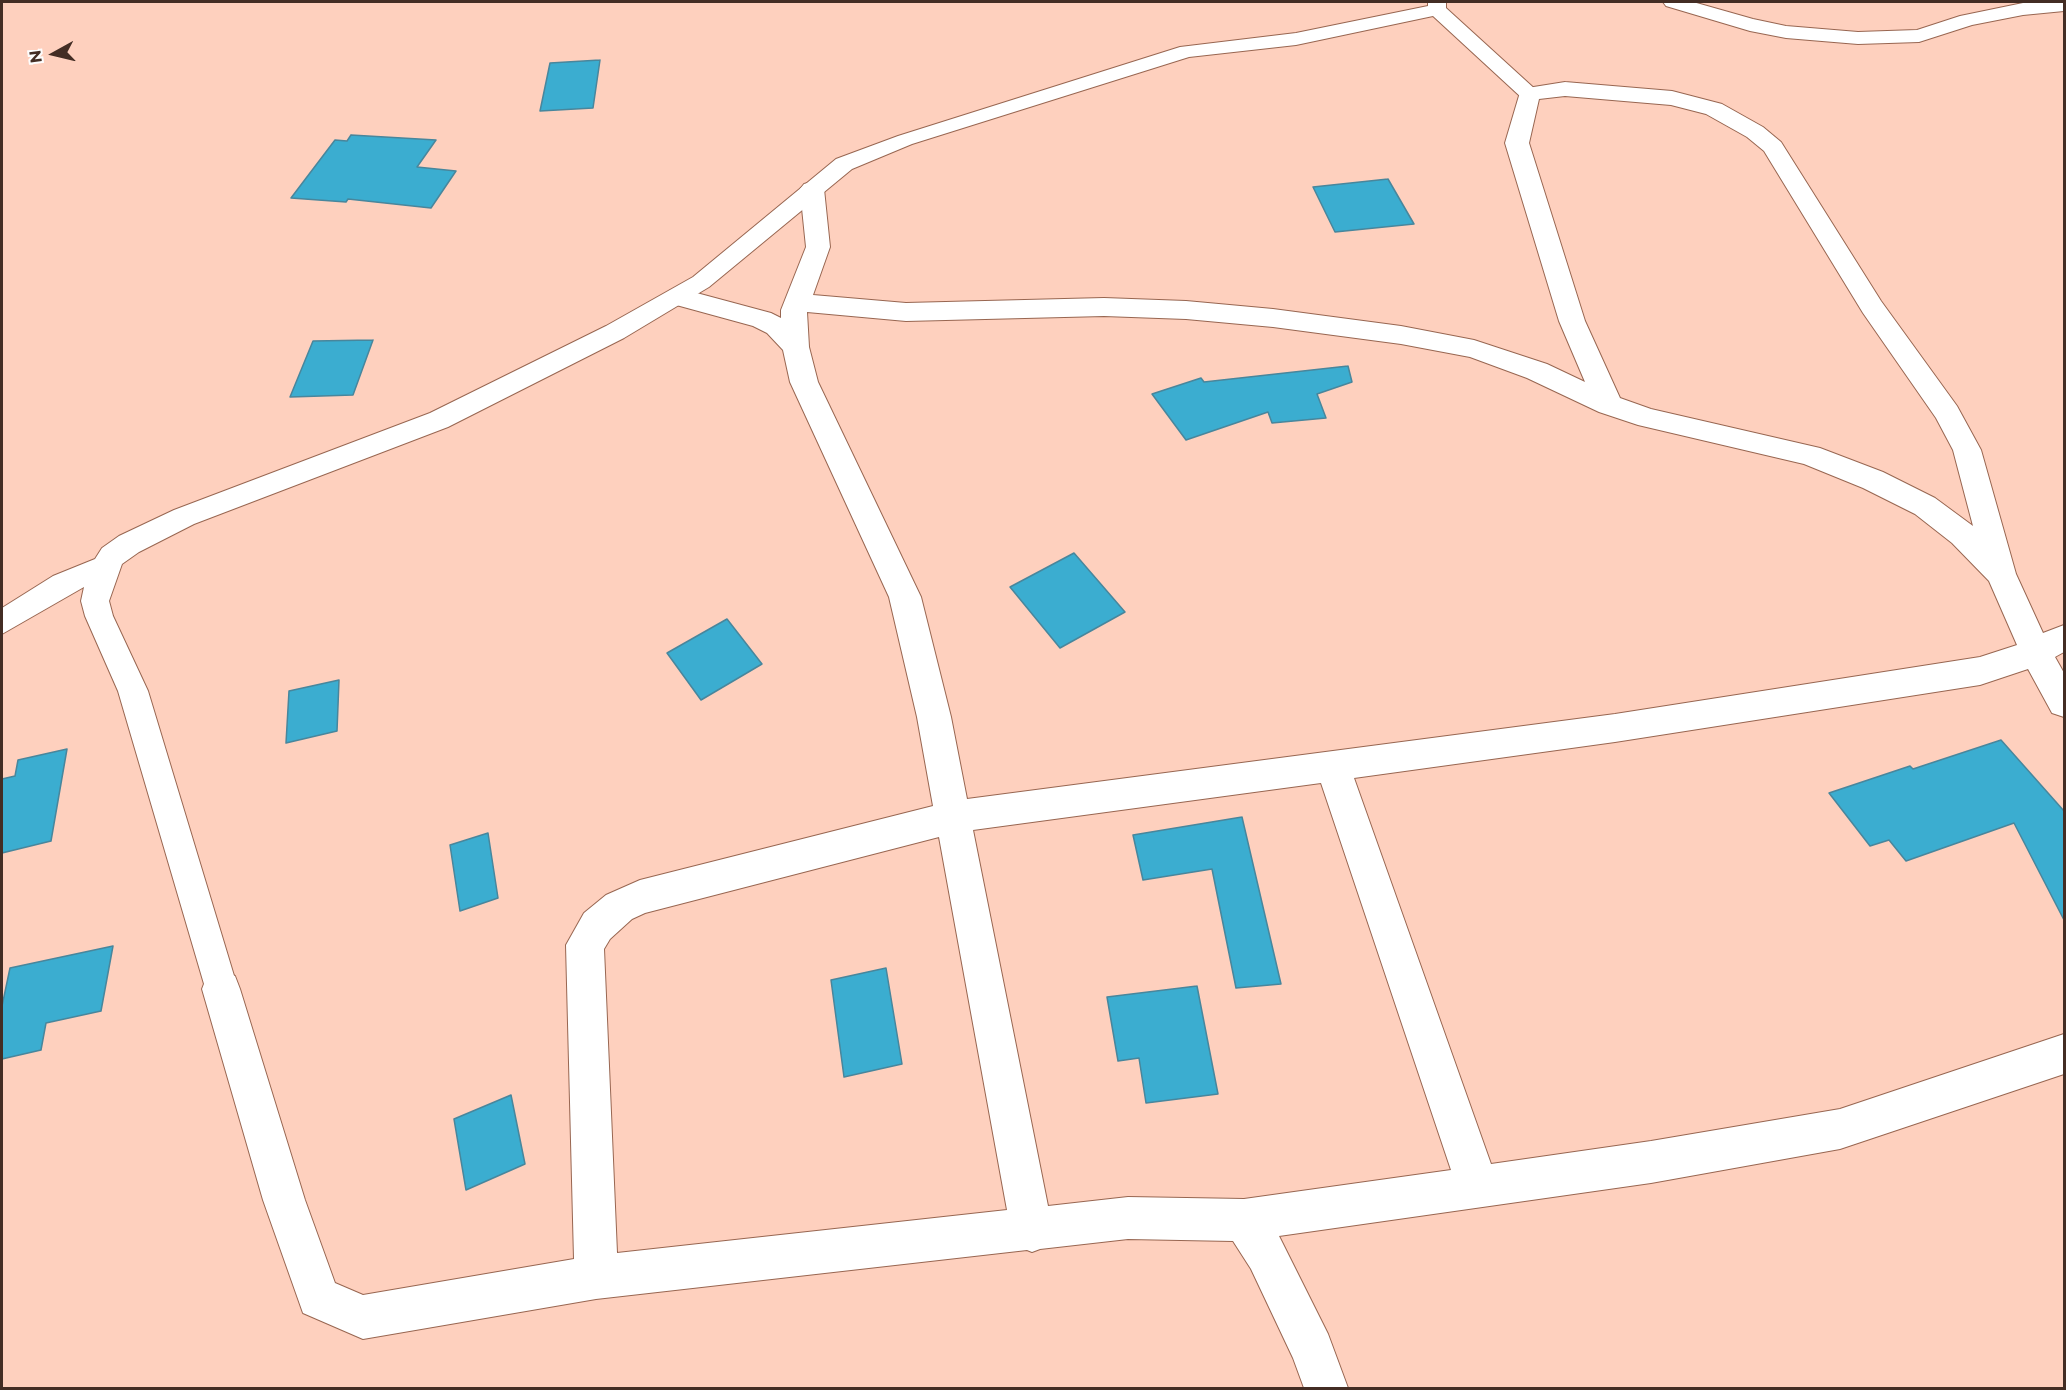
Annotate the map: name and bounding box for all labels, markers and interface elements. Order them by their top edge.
north arrow [24,24,84,84]
text: N [25,49,46,64]

